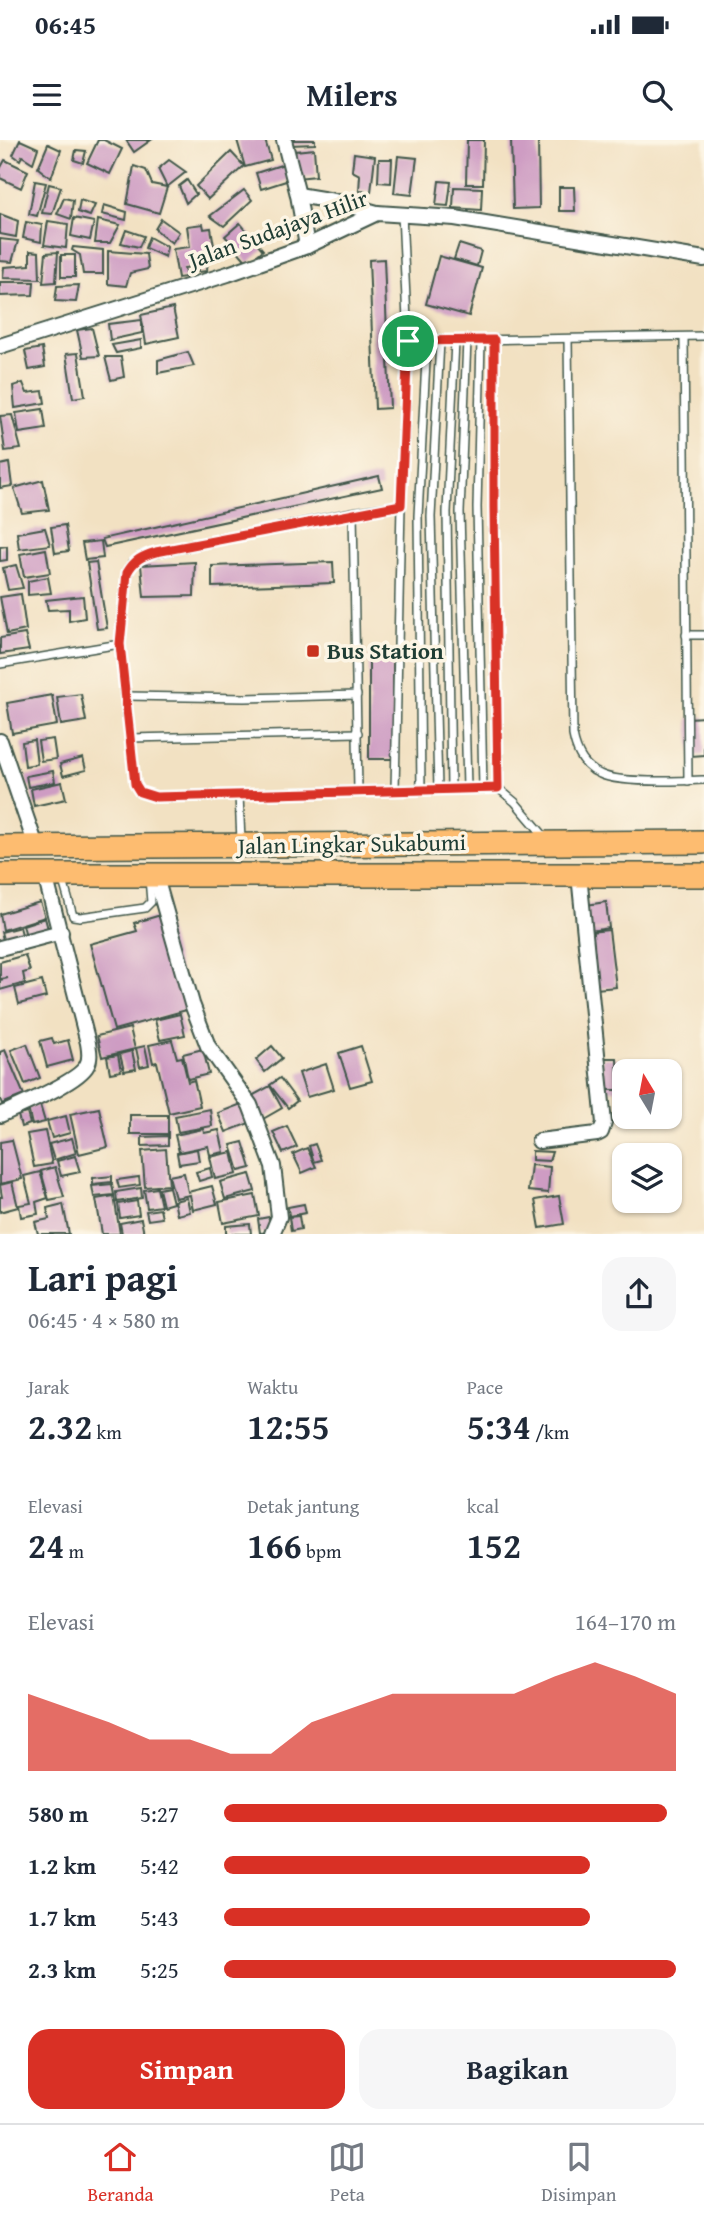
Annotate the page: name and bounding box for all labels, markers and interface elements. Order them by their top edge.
text: 06:45 [35,5,96,44]
text: Milers [306,71,398,118]
icon: menu [28,76,66,114]
icon: search [638,76,676,114]
street label: Jalan Sudajaya Hilir [181,181,373,277]
pin [378,311,438,371]
icon: arrive [389,322,427,360]
place label: Bus Station [327,634,444,667]
marker: Bus Station [305,643,321,659]
street label: Jalan Lingkar Sukabumi [235,825,466,862]
north arrow [612,1059,682,1129]
map controls [612,1059,682,1213]
button: layers [612,1143,682,1213]
text: Lari pagi [28,1249,178,1305]
button: share [602,1257,676,1331]
text: 06:45 · 4 × 580 m [28,1303,180,1336]
text: Jarak [28,1373,69,1401]
text: Waktu [247,1373,298,1401]
text: Pace [467,1373,503,1401]
text: 2.32 [28,1401,92,1452]
text: 12:55 [247,1401,330,1452]
text: 5:34 [467,1401,531,1452]
text: km [92,1418,122,1446]
text: /km [531,1418,569,1446]
text: Elevasi [28,1492,83,1520]
text: Detak jantung [247,1492,359,1520]
text: kcal [467,1492,499,1520]
text: 24 [28,1520,64,1571]
text: 166 [247,1520,302,1571]
text: 152 [467,1520,521,1571]
text: m [64,1537,84,1565]
text: bpm [302,1537,342,1565]
text: Elevasi [28,1605,94,1638]
text: 164–170 m [575,1605,676,1638]
text: 580 m [28,1797,89,1830]
text: 5:27 [140,1797,179,1830]
text: 1.2 km [28,1849,96,1882]
text: 5:42 [140,1849,179,1882]
text: 1.7 km [28,1901,96,1934]
text: 5:43 [140,1901,179,1934]
text: 2.3 km [28,1953,96,1986]
text: 5:25 [140,1953,179,1986]
button: Simpan [28,2029,345,2109]
button: Bagikan [359,2029,676,2109]
tab: Beranda [87,2138,154,2208]
tab: Peta [328,2138,366,2208]
tab: Disimpan [541,2138,617,2208]

